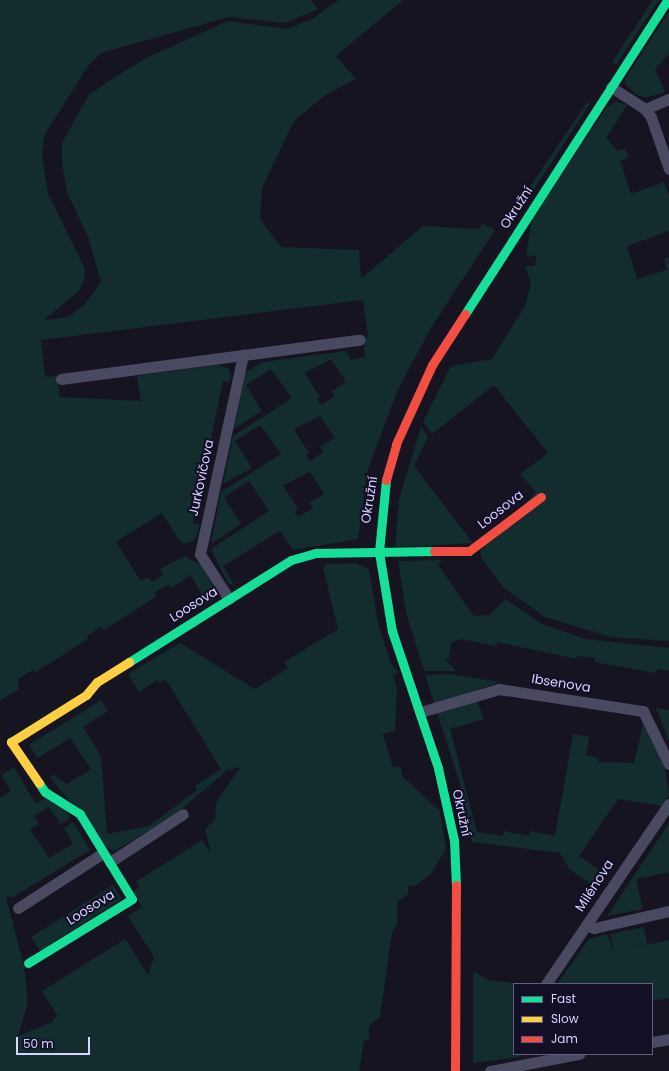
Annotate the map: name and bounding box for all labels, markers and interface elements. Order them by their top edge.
street label: Okružní [498,184,536,232]
street label: Jurkovičova [186,438,218,518]
street label: Okružní [359,475,381,525]
street label: Loosova [475,487,527,533]
street label: Loosova [167,584,221,626]
street label: Ibsenova [530,672,592,696]
street label: Okružní [448,788,474,838]
street label: Milénova [573,857,617,915]
street label: Loosova [64,887,118,929]
legend [513,983,653,1055]
text: Fast [551,990,576,1007]
text: Slow [551,1010,579,1027]
scale bar [18,1029,92,1055]
text: Jam [551,1030,578,1047]
text: 50 m [23,1035,54,1052]

